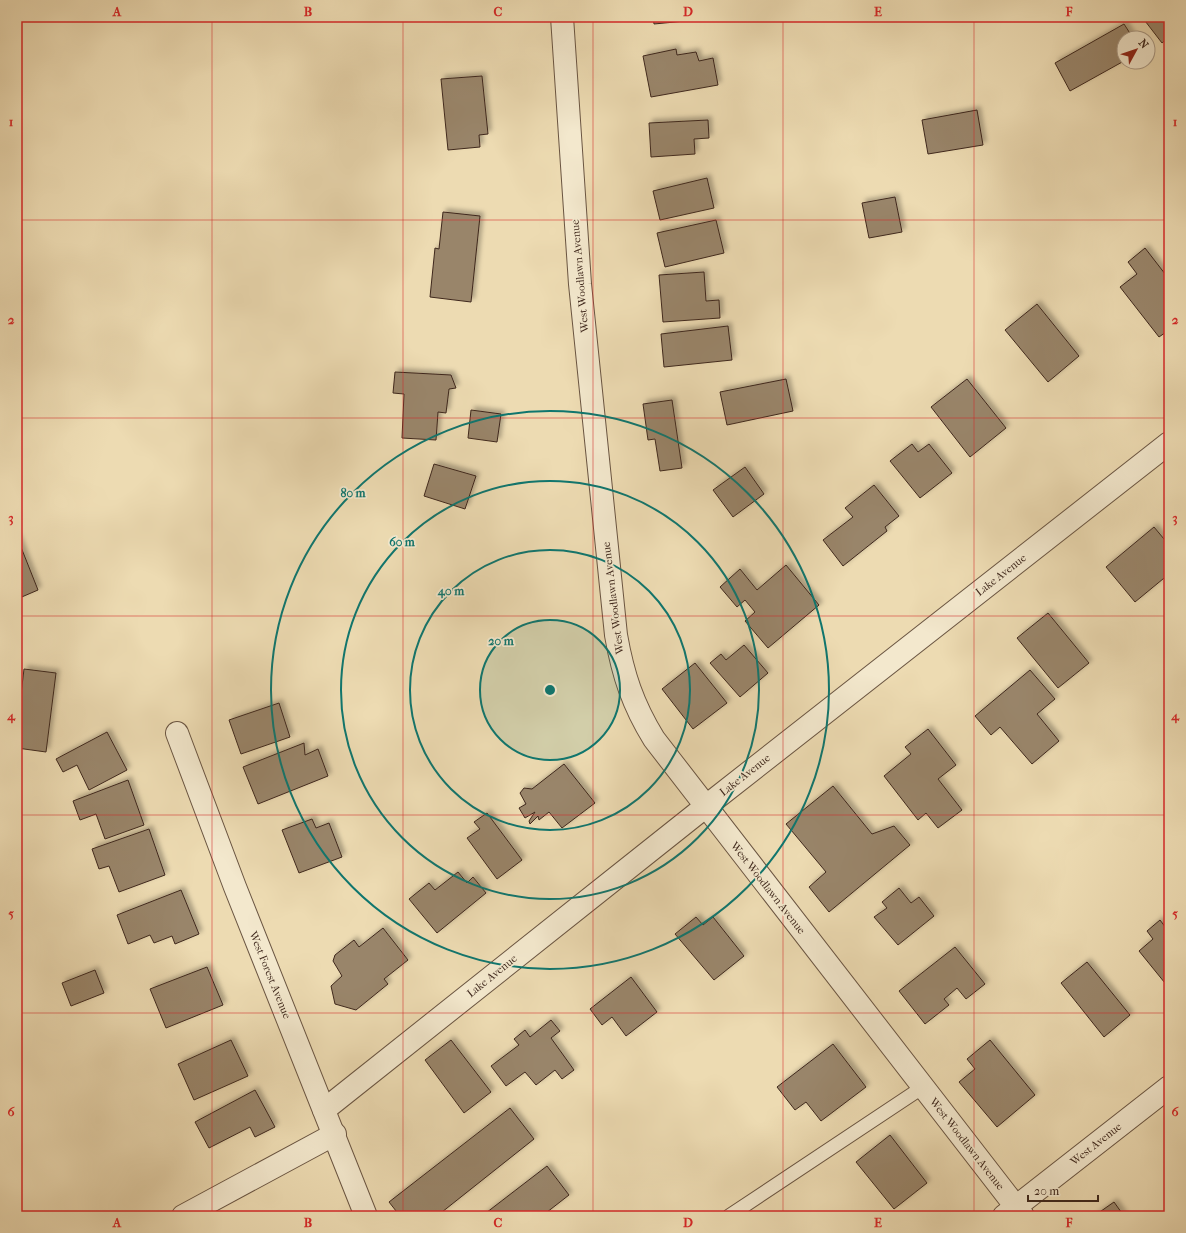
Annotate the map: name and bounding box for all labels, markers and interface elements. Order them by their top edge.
text: A [112,4,122,19]
text: B [304,4,313,19]
text: C [494,4,503,19]
text: D [683,4,693,19]
text: E [874,4,882,19]
text: F [1065,4,1073,19]
north arrow [1116,30,1156,70]
text: N [1136,37,1151,52]
text: 1 [9,114,14,129]
text: 1 [1173,114,1178,129]
street label: West Woodlawn Avenue [569,218,592,334]
text: 2 [8,312,15,327]
text: 2 [1172,312,1179,327]
text: 80 m [340,486,367,500]
text: 3 [8,510,14,526]
text: 3 [1172,510,1178,526]
text: 60 m [389,535,416,549]
street label: West Woodlawn Avenue [600,540,626,656]
street label: Lake Avenue [973,551,1029,599]
text: 40 m [437,584,465,599]
text: 20 m [488,634,515,648]
centre of rings [543,683,557,697]
text: 4 [6,708,16,724]
text: 4 [1170,708,1180,724]
street label: Lake Avenue [717,751,773,799]
street label: West Woodlawn Avenue [727,839,808,937]
text: 5 [8,906,14,921]
text: 5 [1172,906,1178,921]
street label: West Forest Avenue [246,928,294,1021]
street label: Lake Avenue [464,952,520,1000]
street label: West Woodlawn Avenue [926,1095,1007,1193]
text: 6 [7,1104,15,1119]
text: 6 [1171,1104,1179,1119]
street label: West Avenue [1067,1120,1125,1169]
scale bar [1028,1177,1098,1203]
text: 20 m [1034,1184,1059,1198]
text: A [112,1215,122,1230]
text: B [304,1215,313,1230]
text: C [494,1215,503,1230]
text: D [683,1215,693,1230]
text: E [874,1215,882,1230]
text: F [1065,1215,1073,1230]

